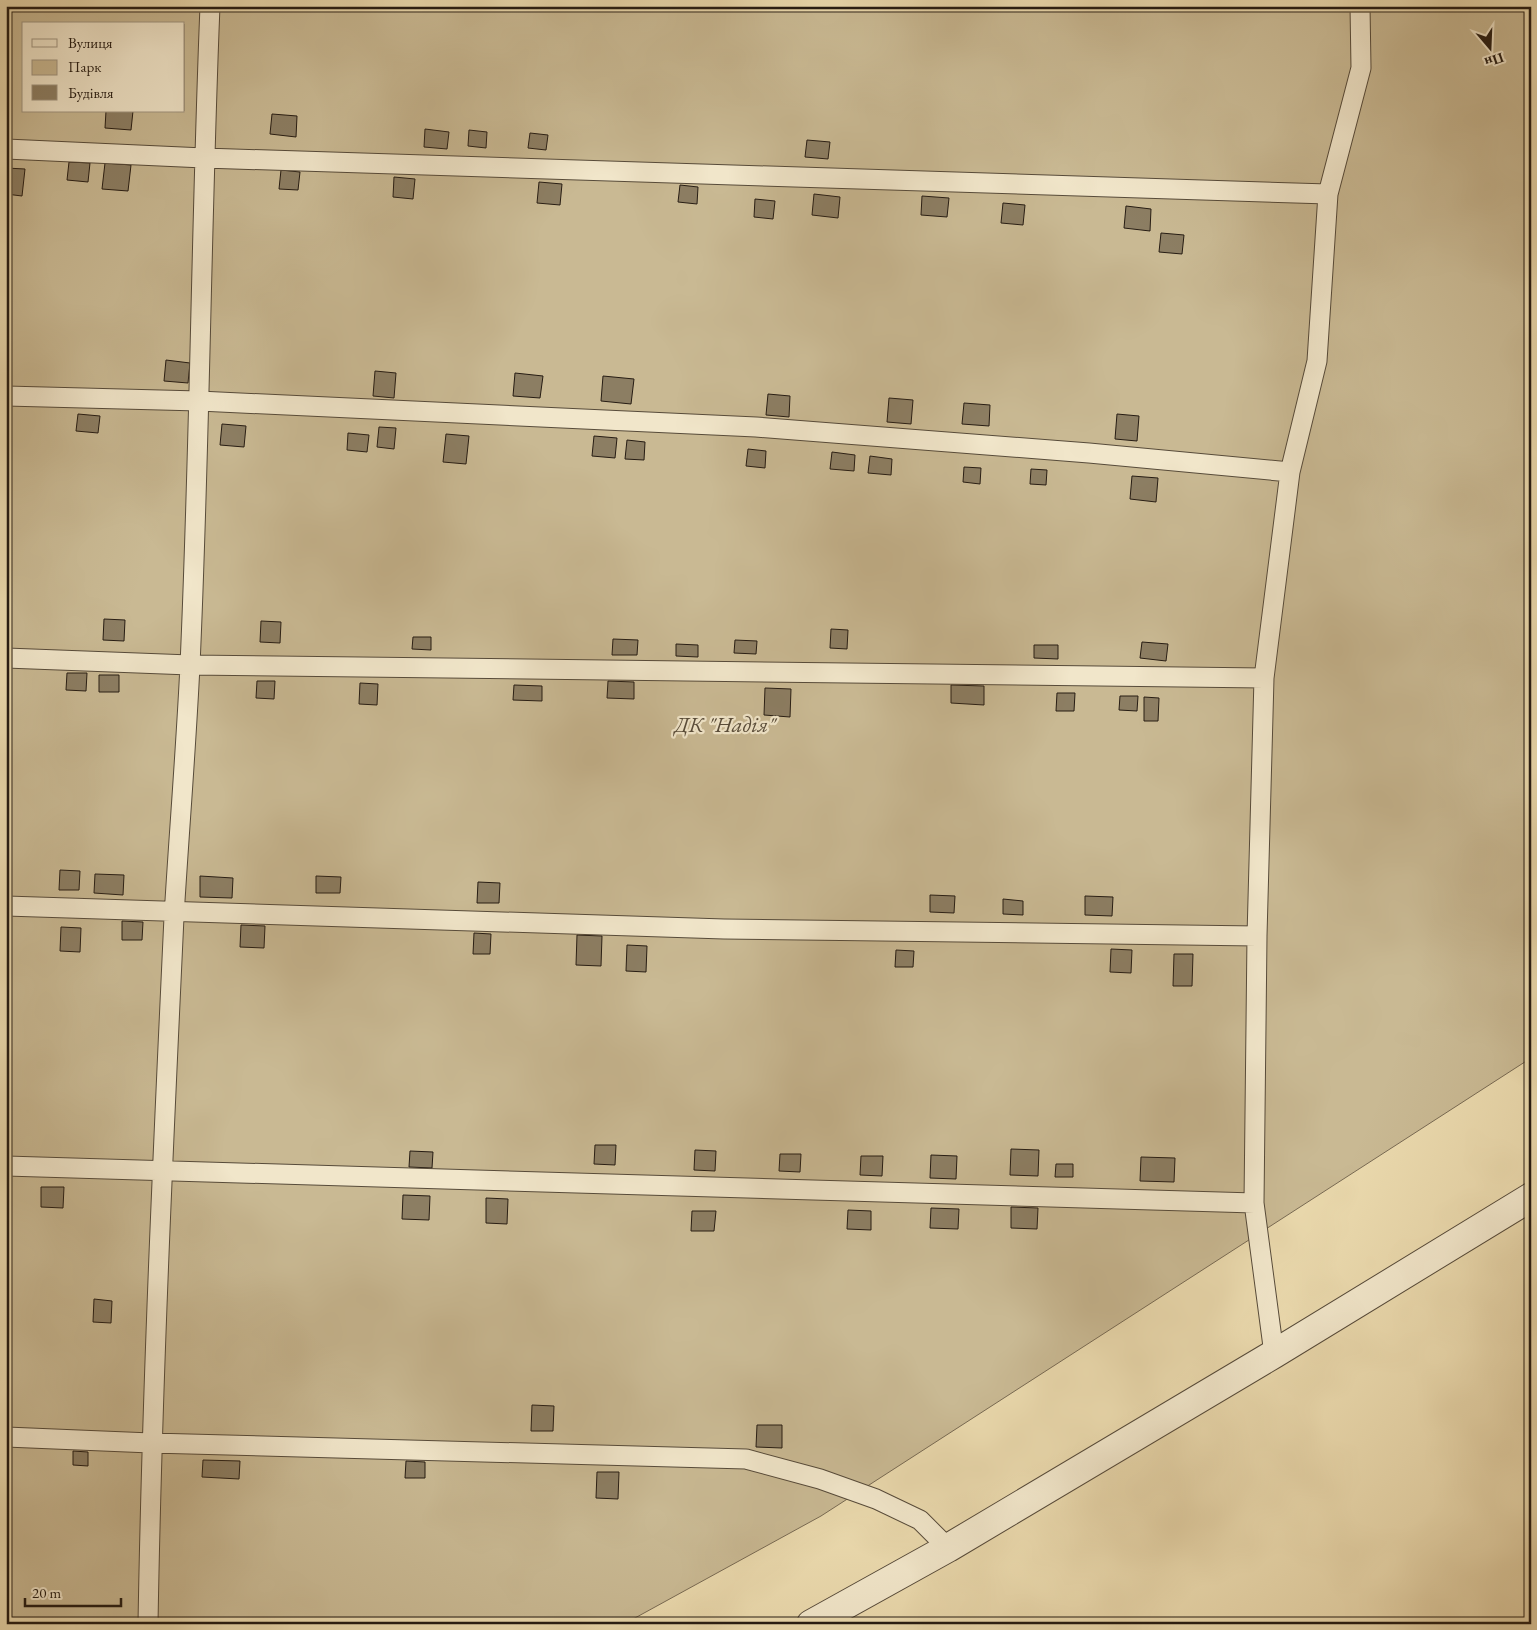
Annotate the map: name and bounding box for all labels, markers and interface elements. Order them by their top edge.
legend [22,22,185,112]
north arrow [1464,22,1514,72]
text: Вулиця [68,33,113,52]
text: Пн [1482,49,1506,72]
text: Парк [68,57,101,76]
text: Будівля [68,83,114,102]
park label: ДК "Надія" [672,710,778,739]
scale bar [25,1575,121,1607]
text: 20 m [32,1583,61,1602]

